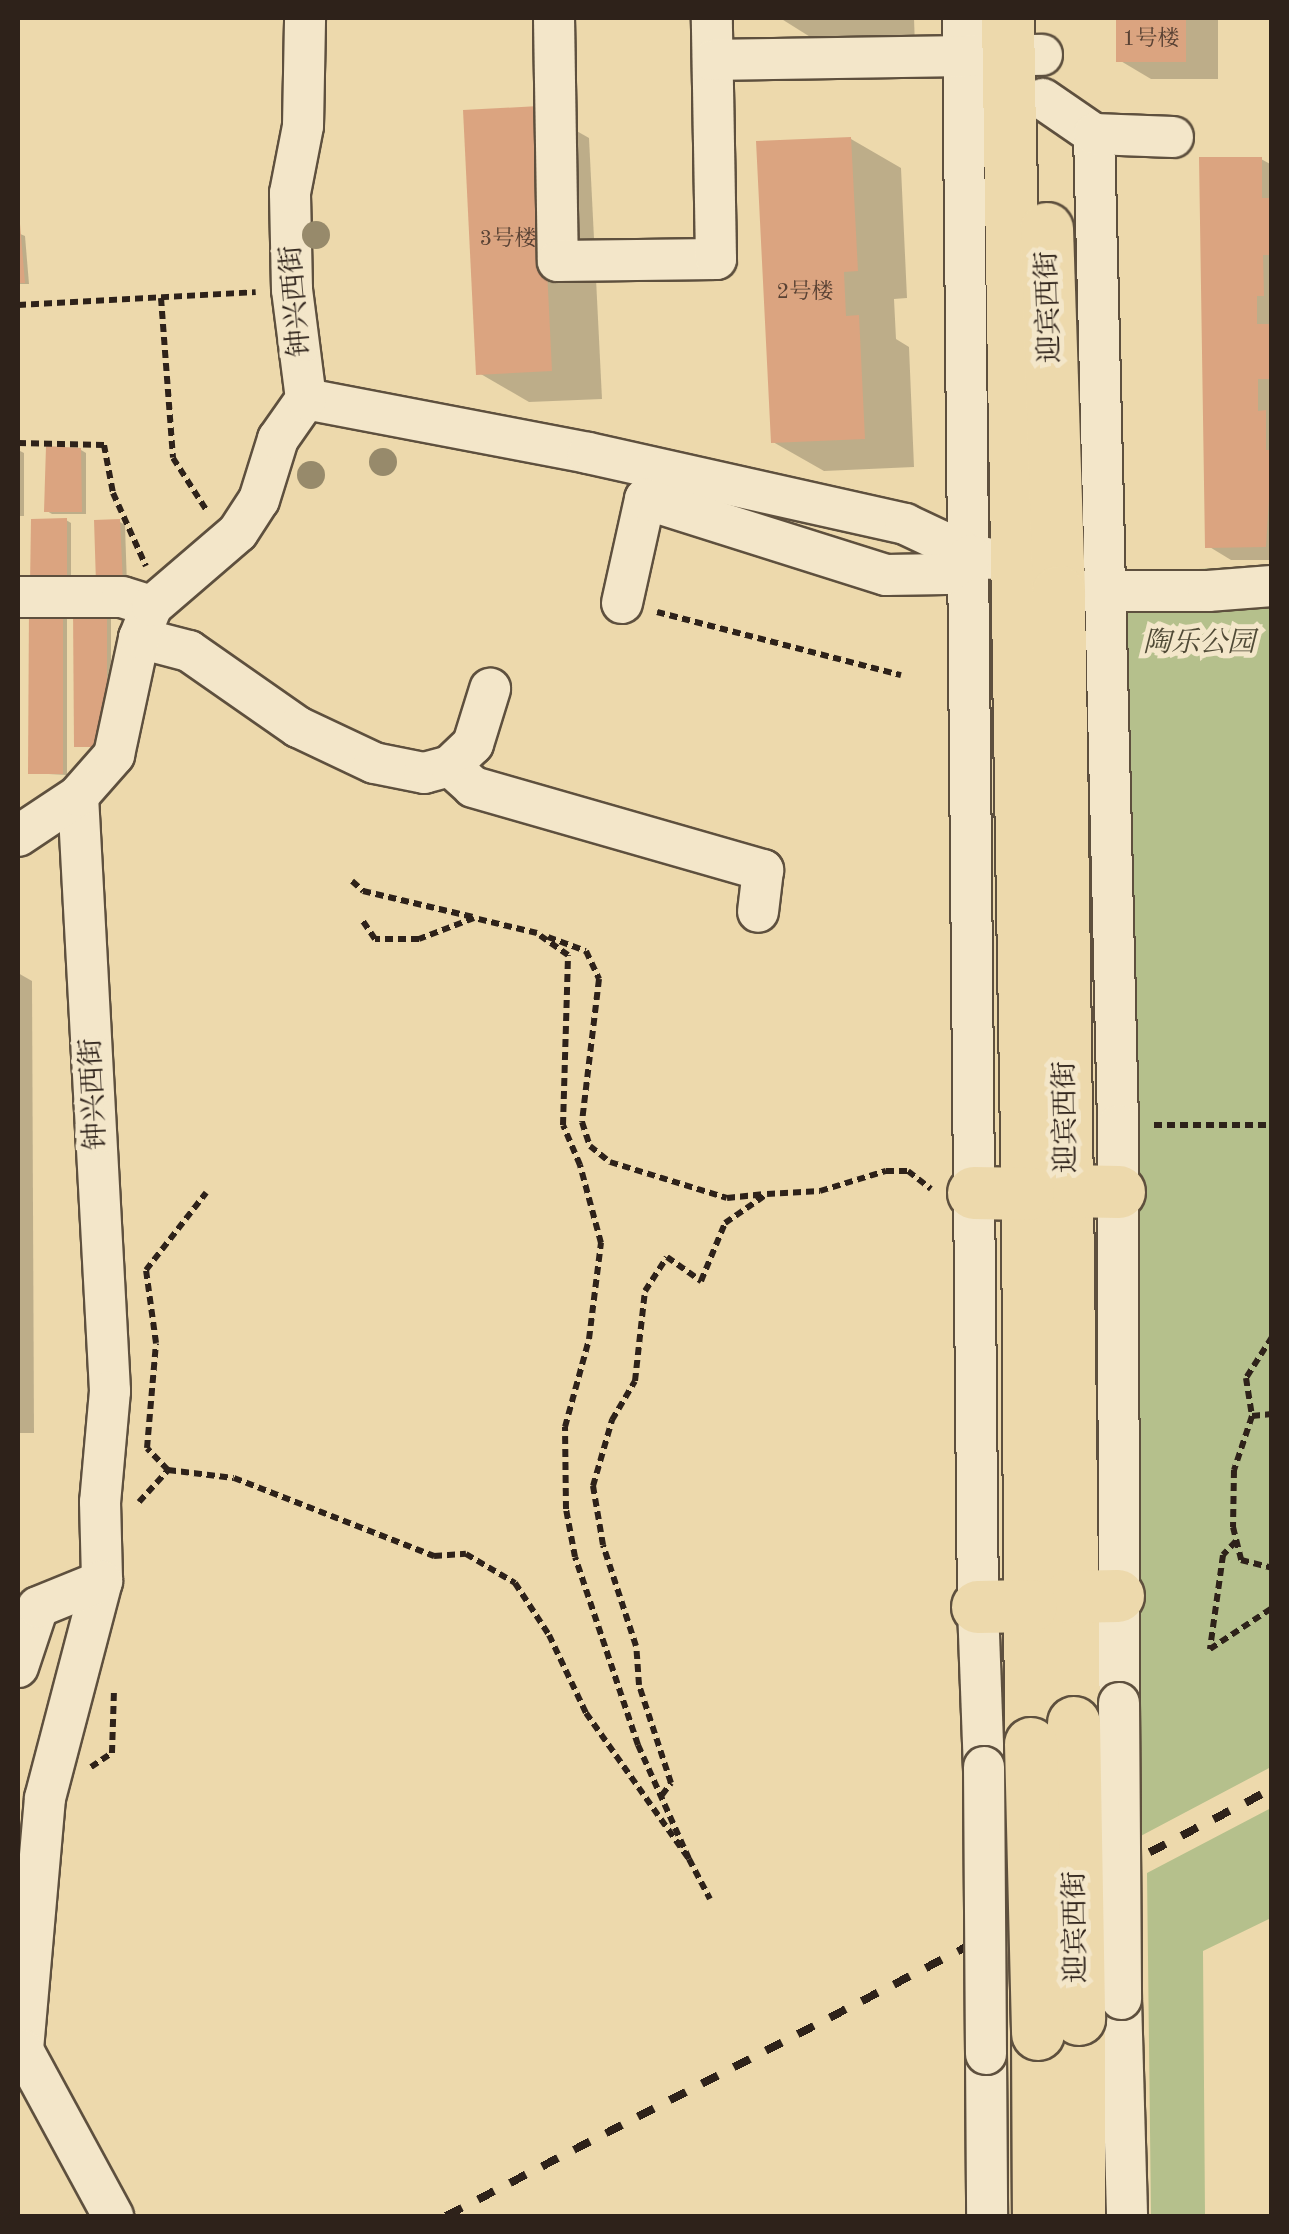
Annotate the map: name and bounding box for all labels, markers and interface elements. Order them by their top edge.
house number: 1号楼 [1123,27,1179,53]
house number: 3号楼 [480,227,536,253]
street label: 钟兴西街 [275,244,319,358]
street label: 迎宾西街 [1031,250,1069,364]
house number: 2号楼 [777,280,833,306]
park label: 陶乐公园 [1143,627,1255,661]
street label: 钟兴西街 [75,1037,115,1151]
street label: 迎宾西街 [1049,1061,1085,1173]
street label: 迎宾西街 [1059,1871,1095,1983]

